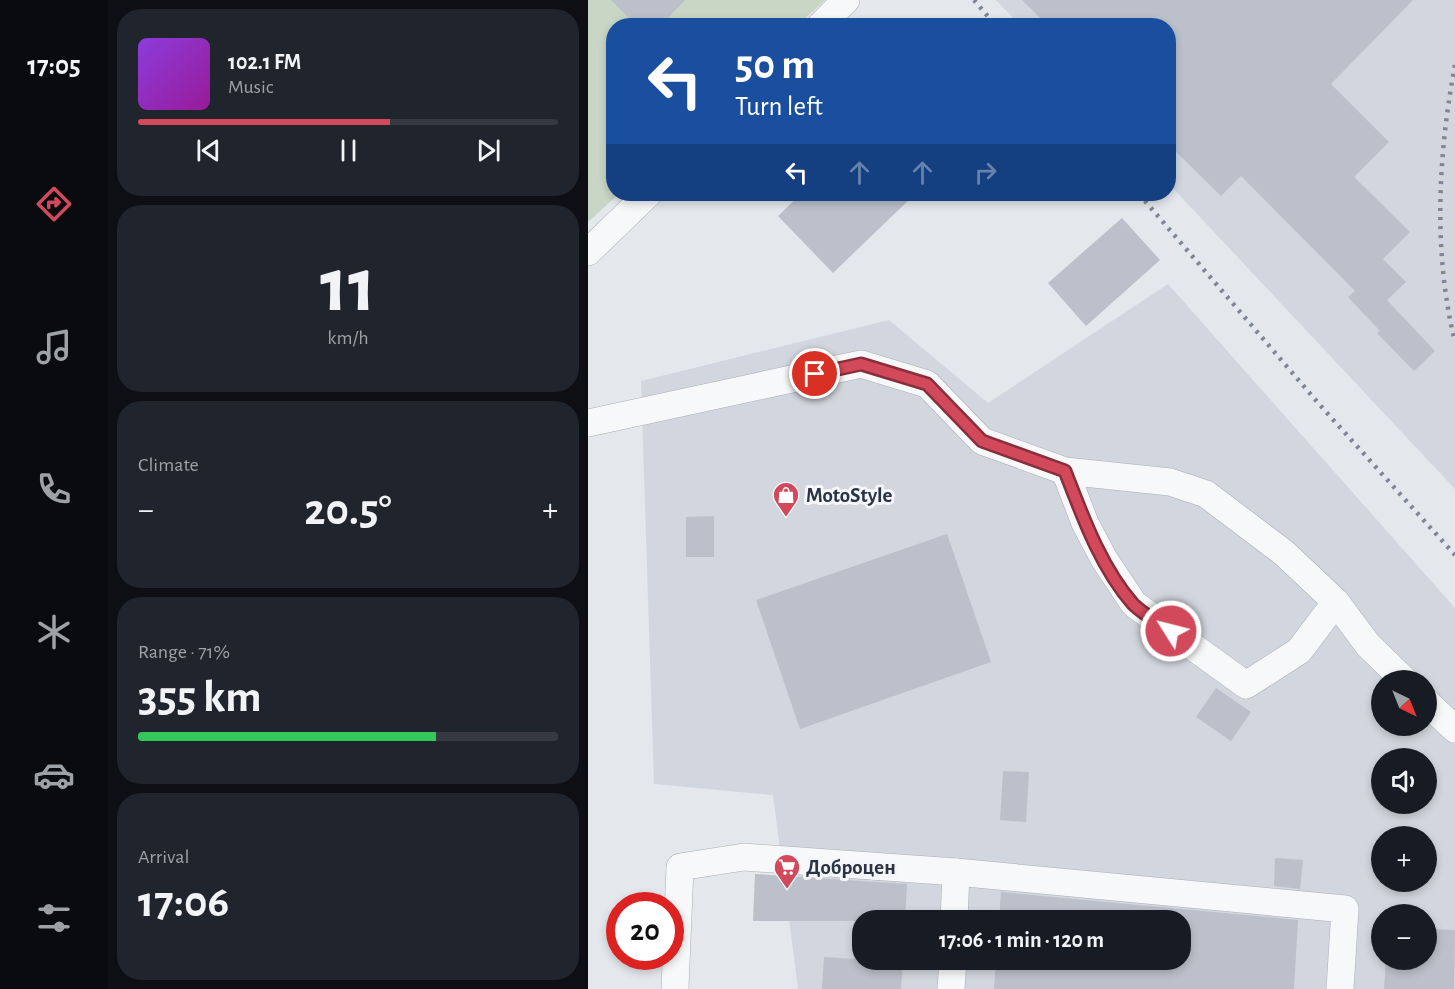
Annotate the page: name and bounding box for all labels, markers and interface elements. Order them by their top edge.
icon: left [636,42,714,120]
text: 50 m [735,44,815,86]
text: 102.1 FM [228,51,301,73]
text: 17:05 [27,52,81,79]
text: Music [228,77,274,97]
text: Turn left [735,93,823,120]
icon: previous [192,134,225,167]
icon: pause [332,134,365,167]
icon: next [472,134,505,167]
icon: left [780,156,813,189]
icon: ahead [843,156,876,189]
icon: ahead [906,156,939,189]
icon: right [969,156,1002,189]
icon: directions [33,183,75,225]
text: 11 [320,248,376,326]
icon: music [33,326,75,368]
text: km/h [327,328,369,348]
pin [789,348,840,399]
icon: arrive [798,357,831,390]
text: Climate [138,455,199,475]
icon: phone [33,468,75,510]
shop icon: MotoStyle [771,480,801,518]
place label: MotoStyle [806,485,893,506]
text: 20.5° [304,488,392,533]
text: − [138,494,154,527]
text: + [542,494,558,527]
position arrow [1139,599,1203,663]
icon: climate [33,611,75,653]
text: Range · 71% [138,642,230,662]
north arrow [1371,670,1437,736]
map controls [1371,670,1437,970]
text: 355 km [138,675,262,720]
button: sound [1371,748,1437,814]
icon: car [33,754,75,796]
button: + [1371,826,1437,892]
text: Arrival [138,847,189,867]
supermarket icon: Доброцен [772,852,802,890]
place label: Доброцен [806,857,896,878]
text: 17:06 [138,880,229,925]
speed limit sign: 20 [606,892,684,970]
icon: filters [33,897,75,939]
button: − [1371,904,1437,970]
text: 17:06 · 1 min · 120 m [939,929,1104,951]

